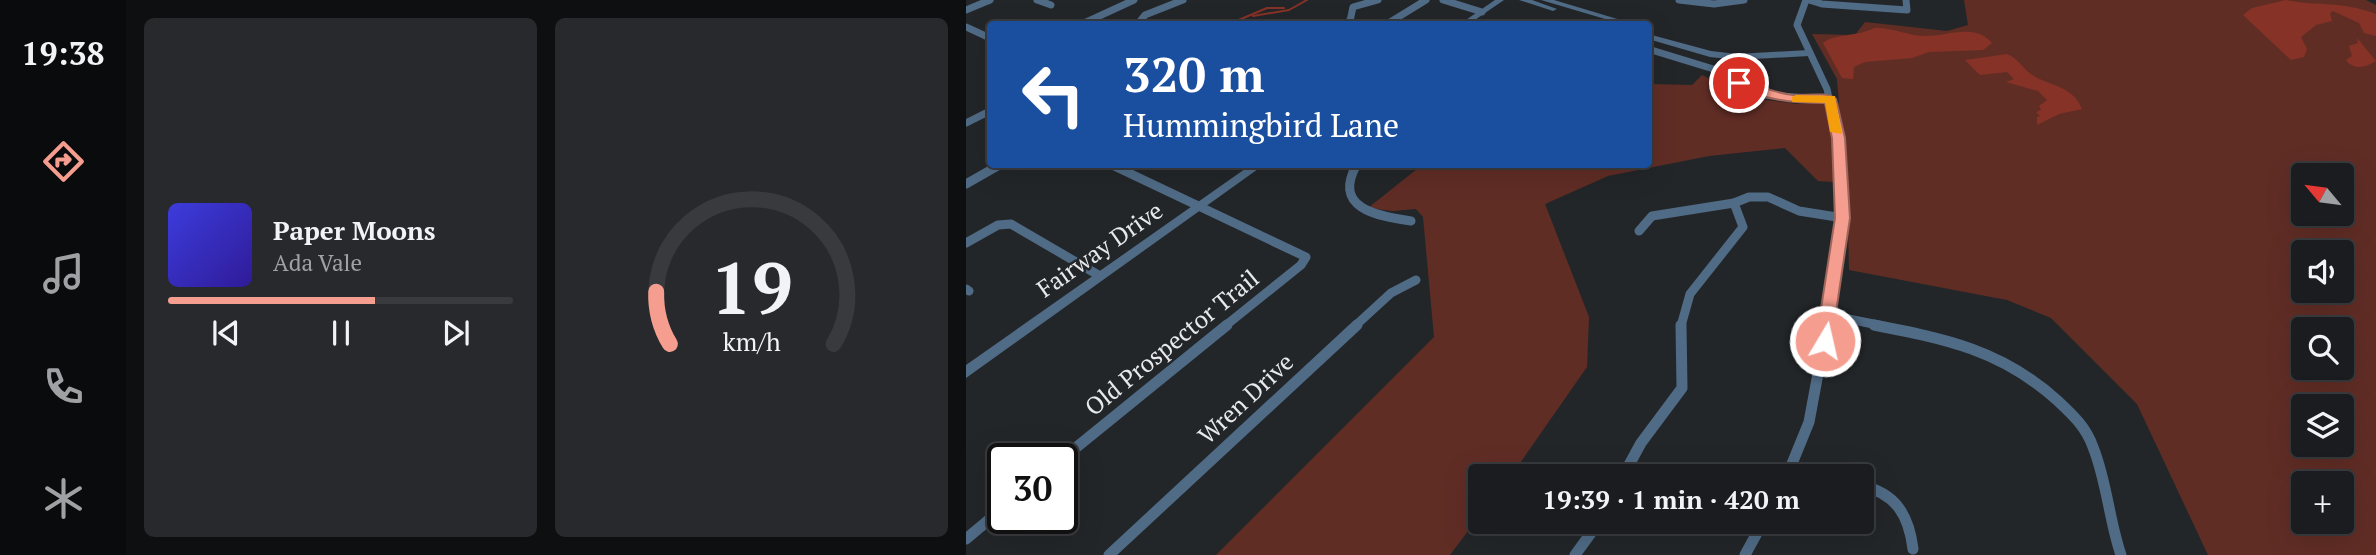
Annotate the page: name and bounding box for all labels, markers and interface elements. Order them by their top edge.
text: 19:38 [21,32,105,74]
text: 320 m [1123,41,1265,106]
icon: left [1008,49,1099,140]
pin [1709,53,1769,113]
icon: arrive [1720,64,1758,102]
text: Hummingbird Lane [1123,104,1399,146]
icon: directions [39,137,88,186]
north arrow [2291,163,2354,226]
map controls [2291,163,2354,534]
street label: Fairway Drive [1030,194,1169,304]
text: Paper Moons [273,213,436,247]
text: 19 [710,238,793,335]
button: sound [2291,240,2354,303]
text: Ada Vale [273,247,362,278]
icon: music [39,249,88,298]
street label: Old Prospector Trail [1078,262,1265,422]
position arrow [1788,304,1862,378]
icon: previous [207,314,245,352]
icon: pause [322,314,360,352]
icon: next [437,314,475,352]
button: search [2291,317,2354,380]
text: km/h [723,324,781,357]
street label: Wren Drive [1191,346,1300,451]
icon: phone [39,362,88,411]
button: layers [2291,394,2354,457]
speed limit sign: 30 [987,443,1078,534]
button: + [2291,471,2354,534]
icon: climate [39,474,88,523]
text: 19:39 · 1 min · 420 m [1542,482,1800,516]

